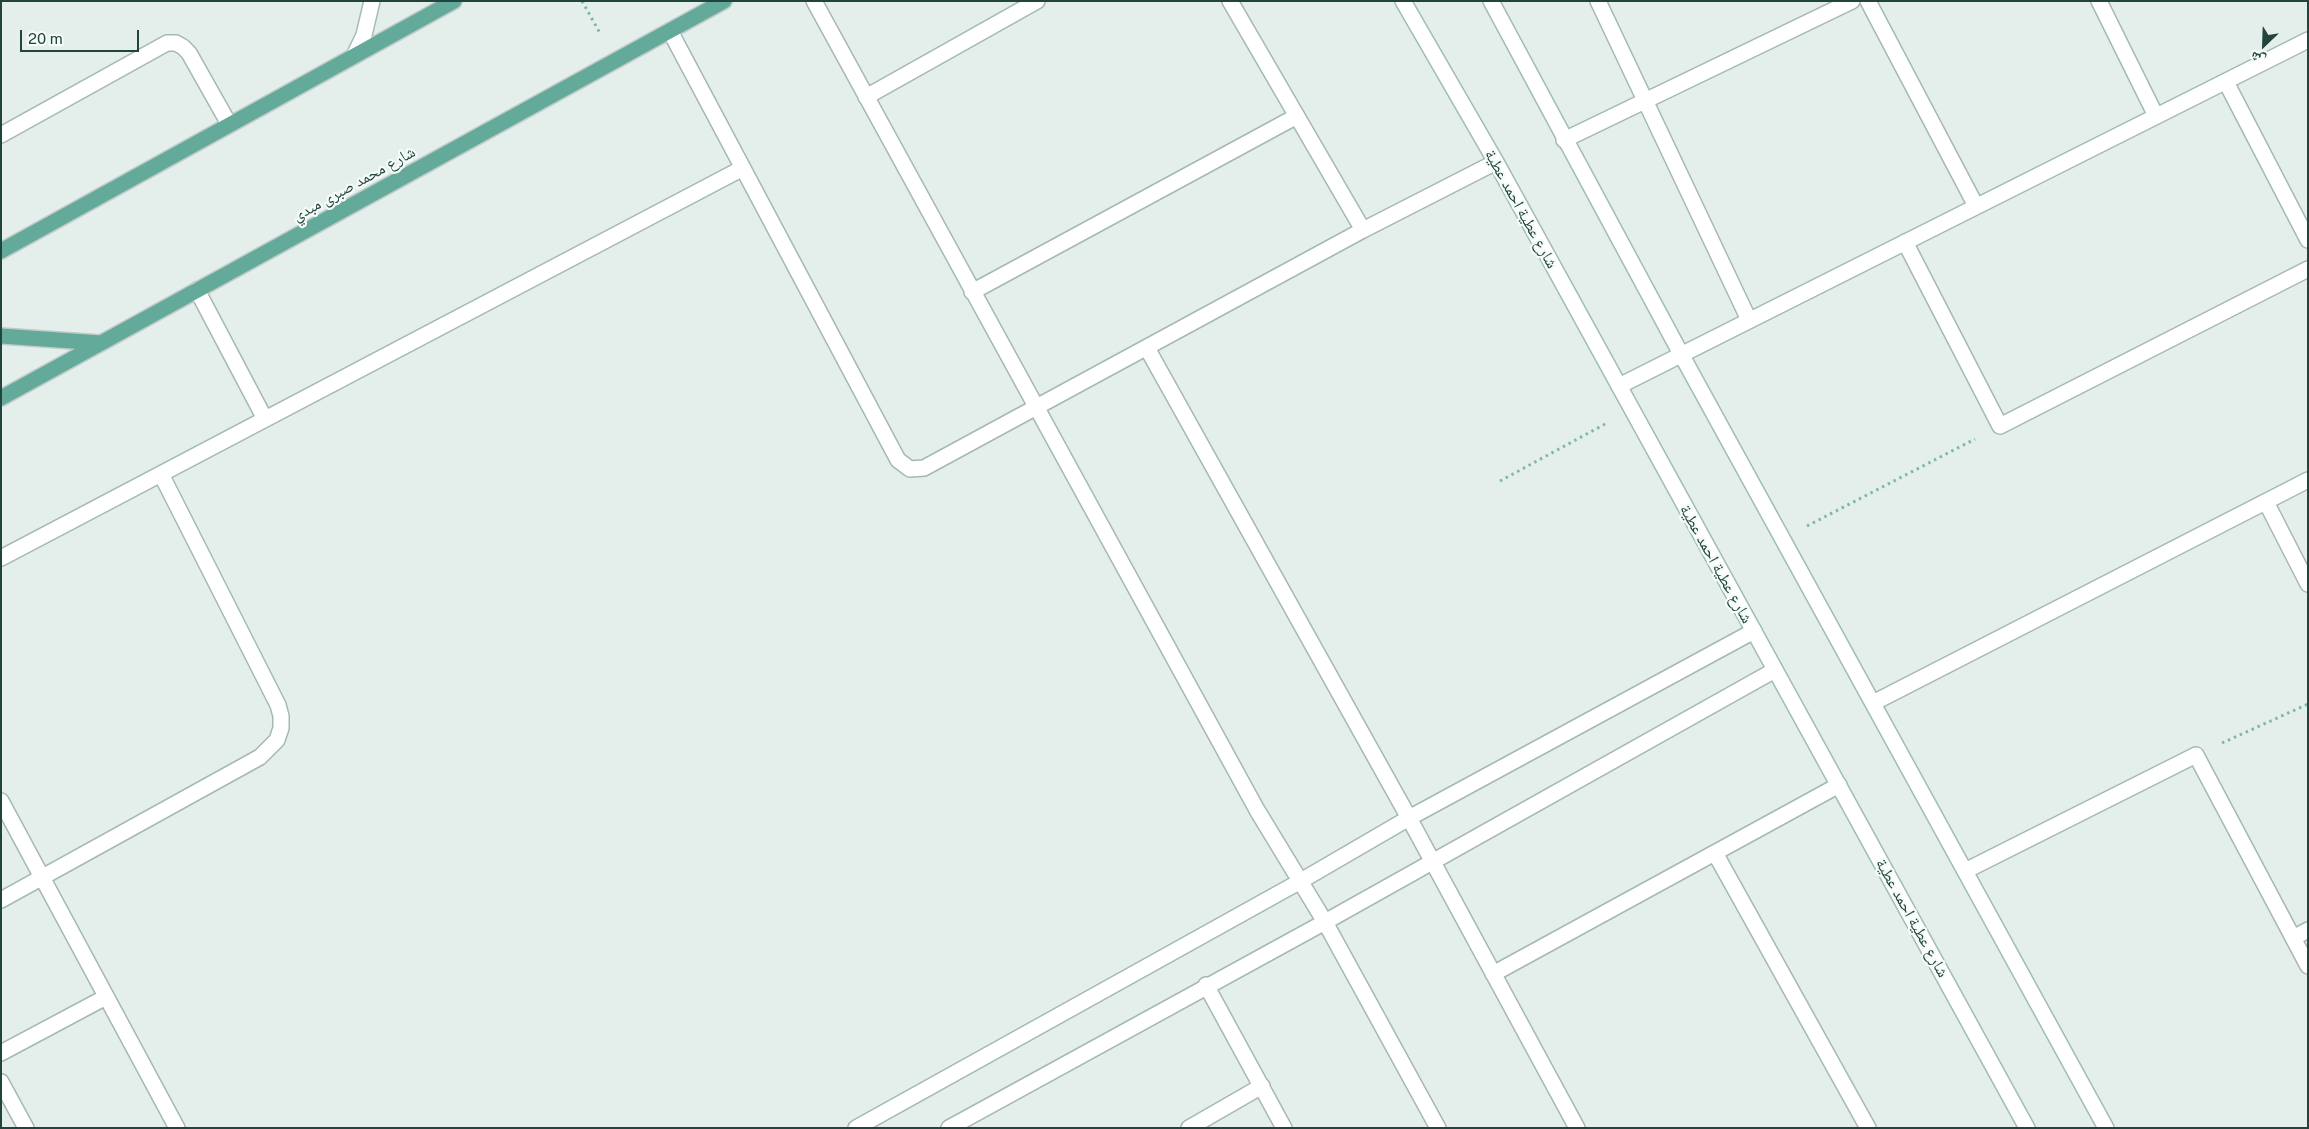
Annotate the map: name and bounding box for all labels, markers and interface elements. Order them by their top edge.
scale bar [22,20,141,52]
north arrow [2239,20,2289,70]
text: 20 m [28,30,63,47]
text: ش [2248,48,2268,69]
street label: شارع محمد صبرى مبدي [289,142,419,226]
street label: شارع عطية احمد عطية [1480,146,1562,272]
street label: شارع عطية احمد عطية [1675,501,1757,627]
street label: شارع عطية احمد عطية [1871,855,1953,981]

